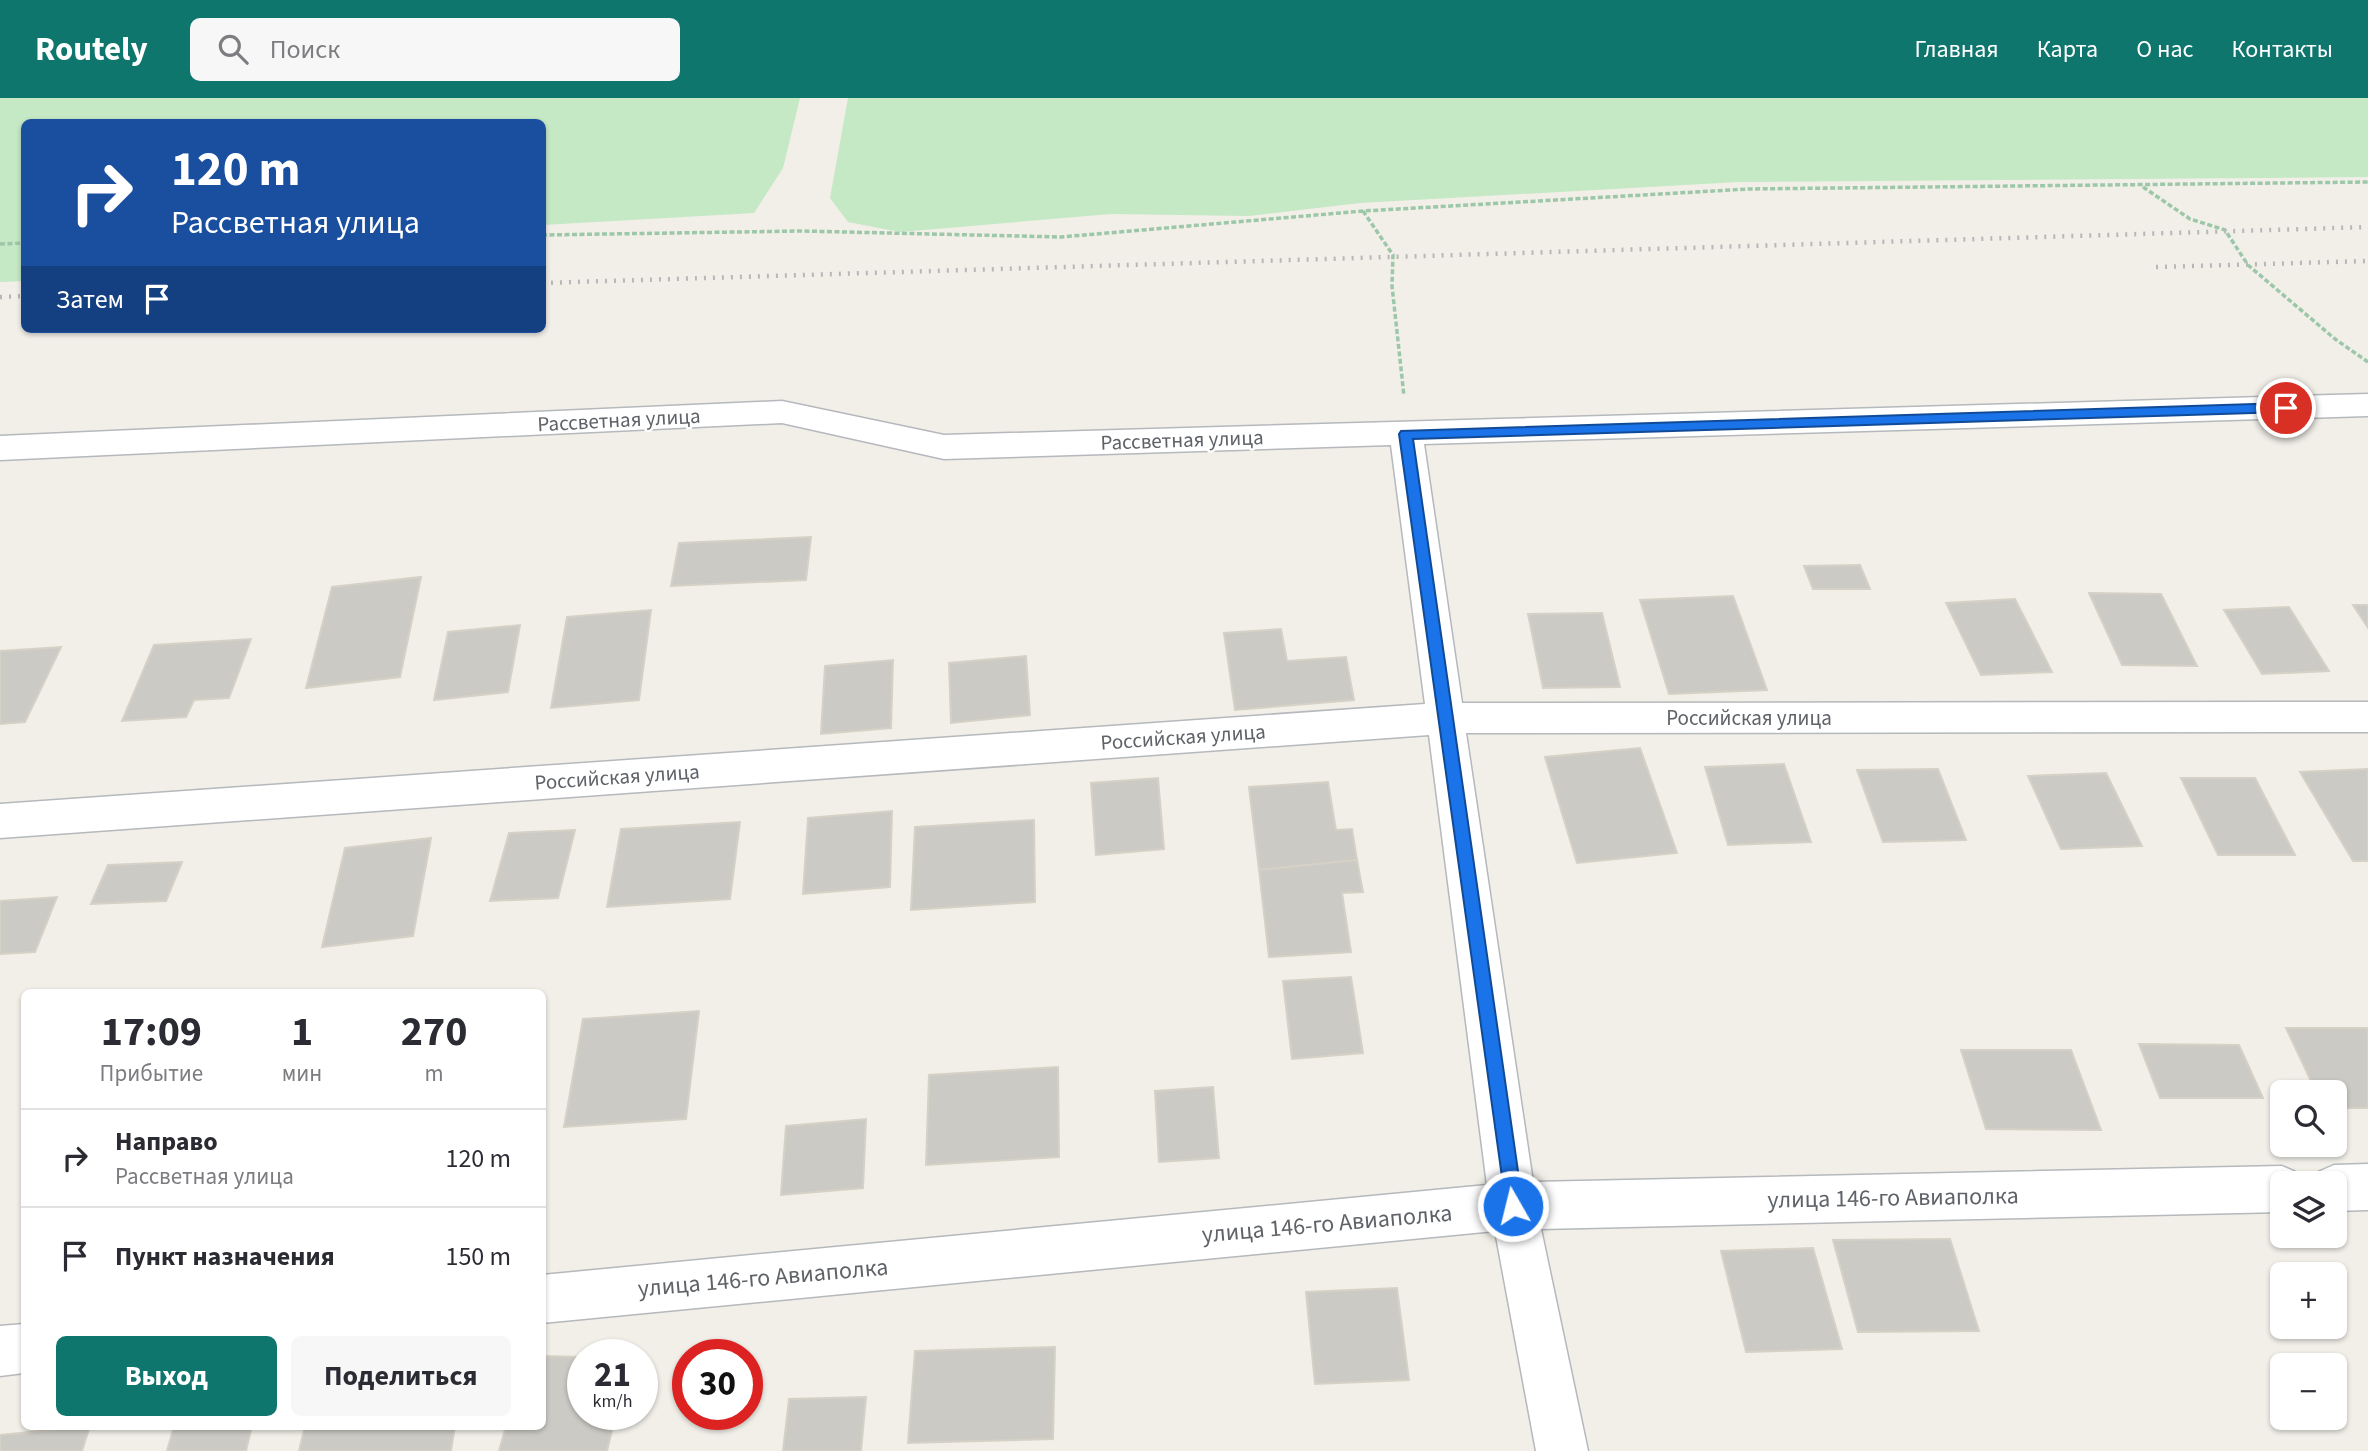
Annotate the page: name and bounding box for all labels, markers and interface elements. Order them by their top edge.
search box [190,18,680,81]
text: Routely [35,26,148,73]
icon: search [214,30,252,68]
text: Поиск [270,31,340,68]
text: Главная [1914,32,1999,67]
text: Карта [2037,32,2098,67]
text: О нас [2136,32,2193,67]
text: Контакты [2231,32,2333,67]
text: 120 m [171,135,300,205]
icon: right [56,147,147,238]
text: Рассветная улица [171,200,420,246]
icon: arrive [138,280,176,318]
text: Затем [56,281,124,318]
pin [2256,378,2316,438]
icon: arrive [2267,389,2305,427]
street label: Рассветная улица [537,401,701,439]
street label: Рассветная улица [1100,422,1264,458]
street label: Российская улица [1666,703,1832,733]
street label: Российская улица [1099,716,1267,758]
street label: Российская улица [533,756,701,798]
text: 17:09 [101,1002,202,1062]
text: 1 [291,1002,313,1062]
text: 270 [401,1002,467,1062]
text: Прибытие [100,1057,203,1090]
text: мин [282,1057,322,1090]
text: m [425,1057,444,1090]
map controls [2270,1080,2347,1430]
button: search [2270,1080,2347,1157]
text: Направо [115,1123,218,1160]
icon: right [56,1139,94,1177]
text: 120 m [445,1140,511,1177]
text: Рассветная улица [115,1160,294,1193]
position arrow [1476,1169,1550,1243]
button: layers [2270,1171,2347,1248]
street label: улица 146-го Авиаполка [1767,1178,2019,1218]
street label: улица 146-го Авиаполка [1200,1196,1454,1252]
icon: arrive [56,1237,94,1275]
text: Пункт назначения [115,1238,335,1275]
text: 150 m [445,1238,511,1275]
street label: улица 146-го Авиаполка [636,1250,890,1306]
button: + [2270,1262,2347,1339]
button: Выход [56,1336,277,1416]
button: Поделиться [291,1336,511,1416]
speed limit sign: 30 [672,1339,763,1430]
text: 21 [594,1350,631,1400]
button: − [2270,1353,2347,1430]
text: km/h [593,1389,632,1414]

